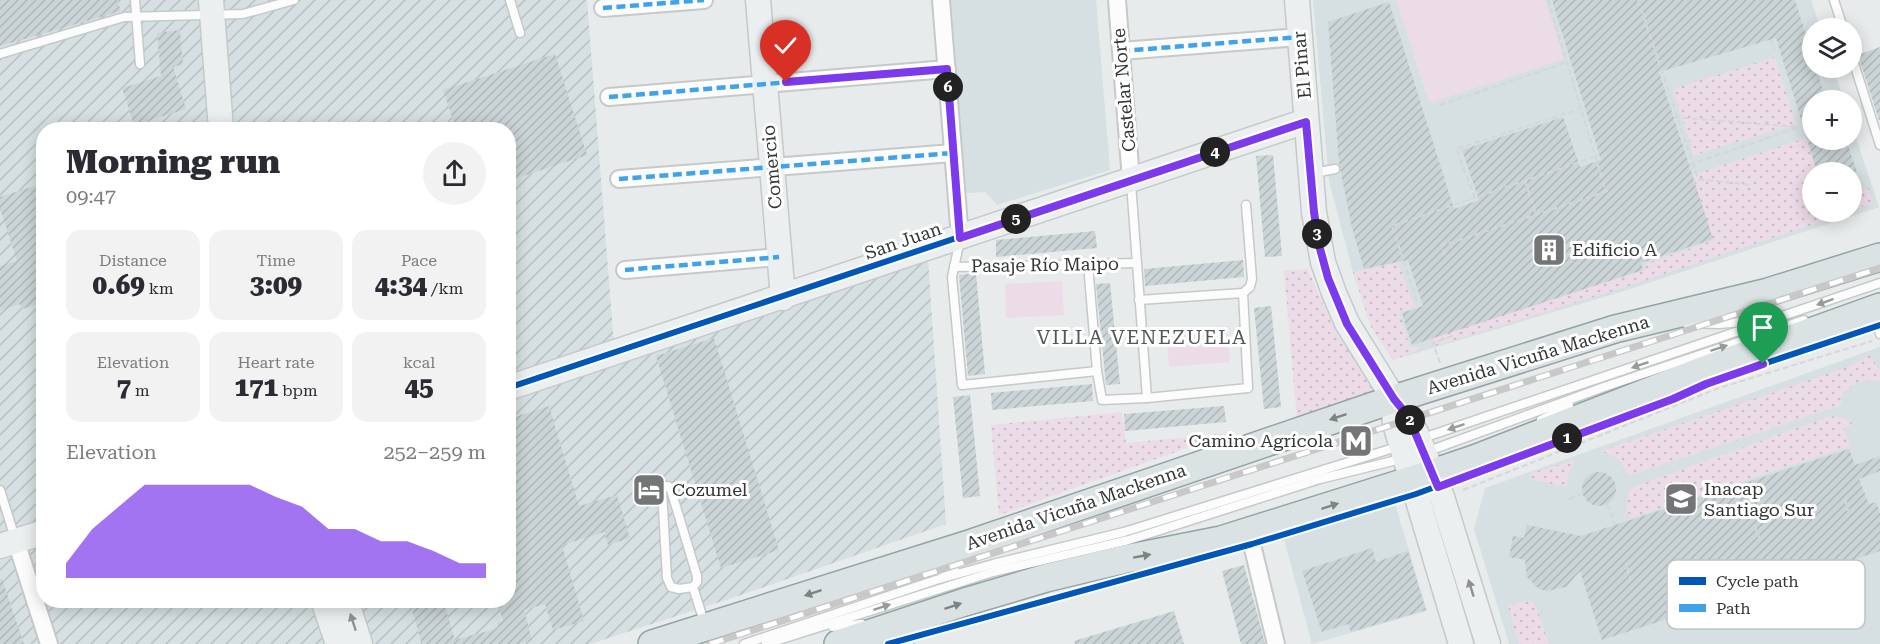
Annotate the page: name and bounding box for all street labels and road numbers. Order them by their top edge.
street label: Castelar Norte [1108,27,1139,153]
street label: El Pinar [1288,30,1315,100]
street label: Comercio [757,124,786,210]
street label: San Juan [862,217,944,263]
street label: Pasaje Río Maipo [971,253,1119,276]
street label: Avenida Vicuña Mackenna [1424,311,1652,398]
street label: Avenida Vicuña Mackenna [963,459,1189,554]

